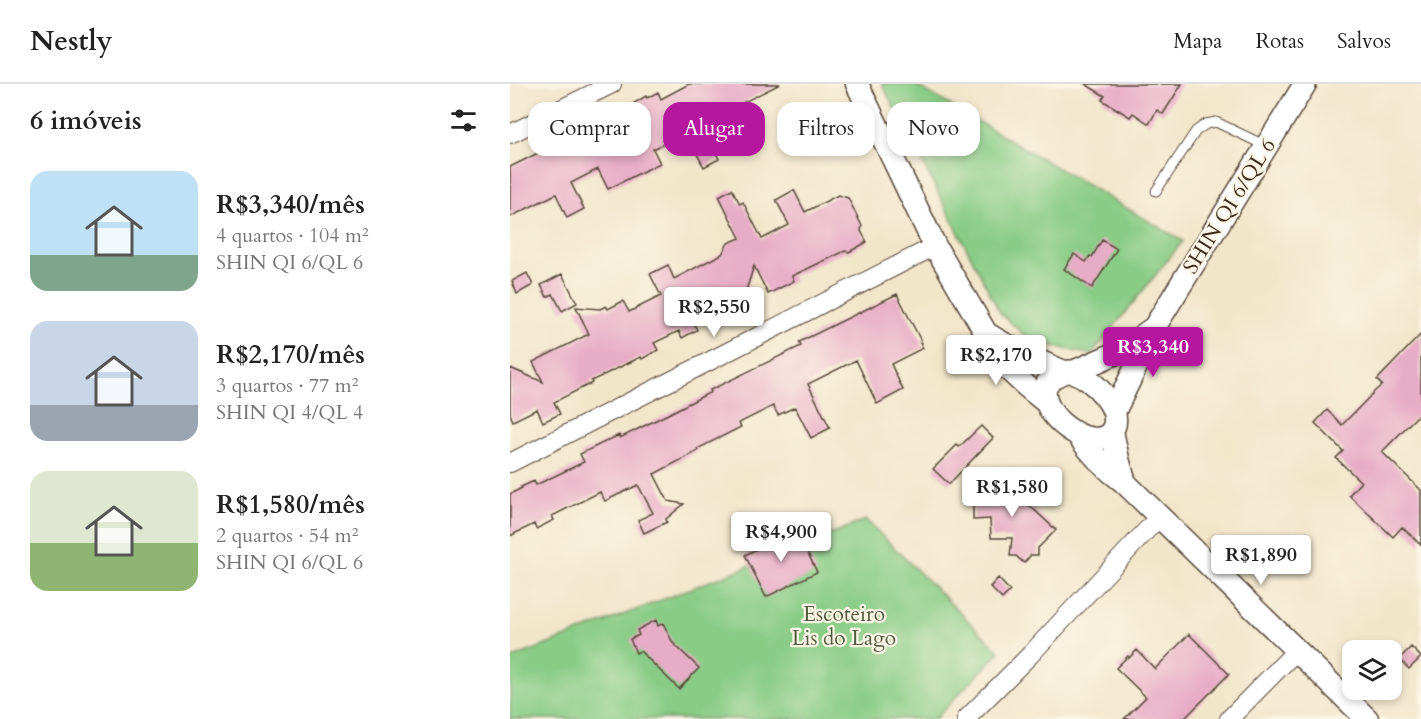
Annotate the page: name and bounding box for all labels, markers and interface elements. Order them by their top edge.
text: Nestly [30,22,113,60]
text: Mapa [1173,27,1222,56]
text: Rotas [1255,27,1304,56]
text: Salvos [1337,27,1391,56]
chip: Comprar [528,102,651,156]
chip: Alugar [663,102,765,156]
chip: Filtros [777,102,875,156]
chip: Novo [887,102,980,156]
text: 6 imóveis [30,103,142,138]
icon: filters [447,104,480,137]
street label: SHIN QI 6/QL 6 [1176,133,1283,279]
text: R$3,340/mês [216,187,365,222]
icon: home [78,195,150,267]
text: 4 quartos · 104 m² [216,222,369,249]
text: SHIN QI 6/QL 6 [216,249,363,276]
pin: R$2,550 [659,287,769,338]
text: R$2,550 [678,293,750,320]
pin: R$3,340 [1098,327,1208,378]
text: R$3,340 [1117,333,1189,360]
pin: R$2,170 [941,335,1051,386]
text: R$2,170/mês [216,337,365,372]
text: R$2,170 [960,341,1032,368]
icon: home [78,345,150,417]
text: 3 quartos · 77 m² [216,372,358,399]
text: SHIN QI 4/QL 4 [216,399,363,426]
pin: R$1,580 [957,467,1067,518]
text: R$1,580 [976,473,1048,500]
text: R$1,580/mês [216,487,365,522]
icon: home [78,495,150,567]
pin: R$4,900 [726,512,836,563]
text: R$4,900 [745,518,817,545]
text: 2 quartos · 54 m² [216,522,358,549]
pin: R$1,890 [1206,535,1316,586]
text: R$1,890 [1225,541,1297,568]
text: SHIN QI 6/QL 6 [216,549,363,576]
park label: Escoteiro Lis do Lago [792,600,896,653]
map controls [1342,640,1402,700]
button: layers [1342,640,1402,700]

